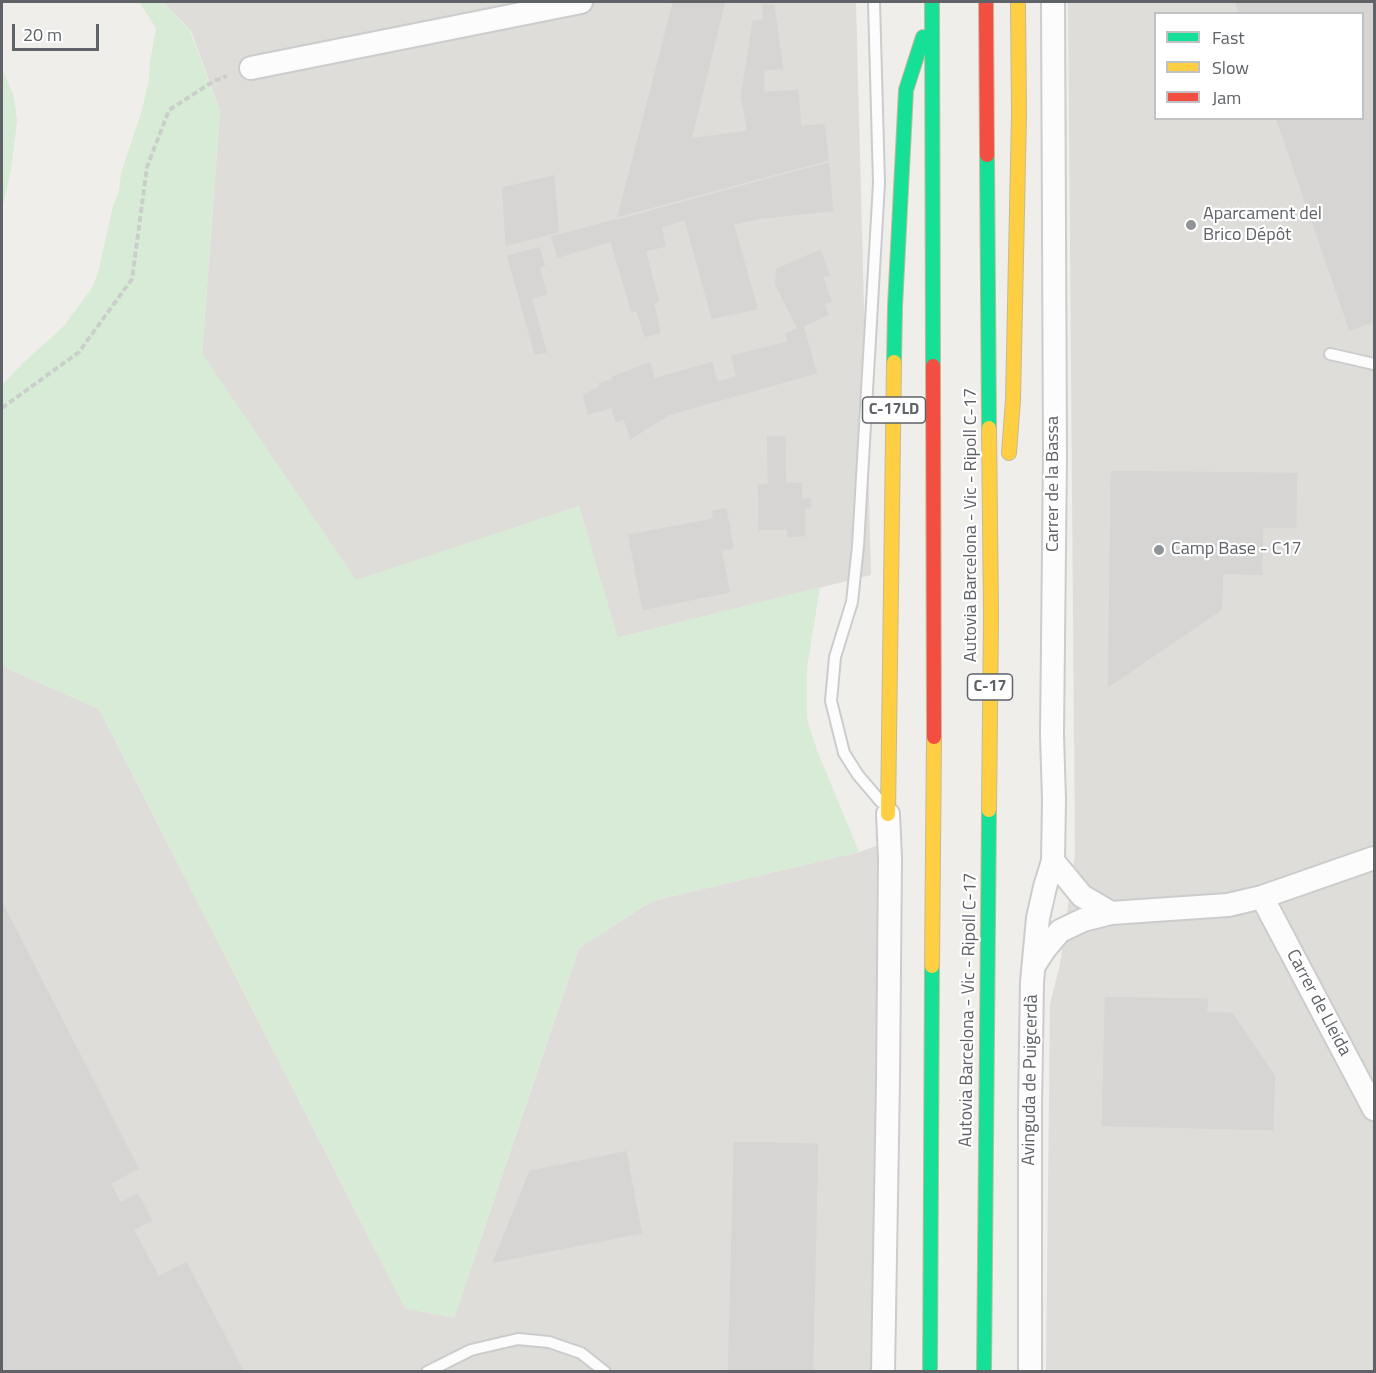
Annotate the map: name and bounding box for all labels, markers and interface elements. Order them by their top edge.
scale bar [15,12,102,50]
legend [1154,12,1364,120]
text: 20 m [23,21,62,48]
text: Fast [1212,24,1245,51]
text: Slow [1212,54,1249,81]
text: Jam [1212,84,1241,111]
place label: Aparcament del Brico Dépôt [1203,204,1322,246]
marker: Aparcament del Brico Dépôt [1184,218,1198,232]
street label: Autovia Barcelona - Vic - Ripoll C-17 [961,388,983,662]
road number: C-17LD [862,397,926,423]
street label: Carrer de la Bassa [1043,416,1065,552]
place label: Camp Base - C17 [1171,539,1302,561]
marker: Camp Base - C17 [1152,543,1166,557]
road number: C-17 [968,674,1012,700]
street label: Autovia Barcelona - Vic - Ripoll C-17 [956,873,982,1147]
street label: Carrer de Lleida [1281,946,1355,1060]
street label: Avinguda de Puigcerdà [1019,994,1043,1166]

